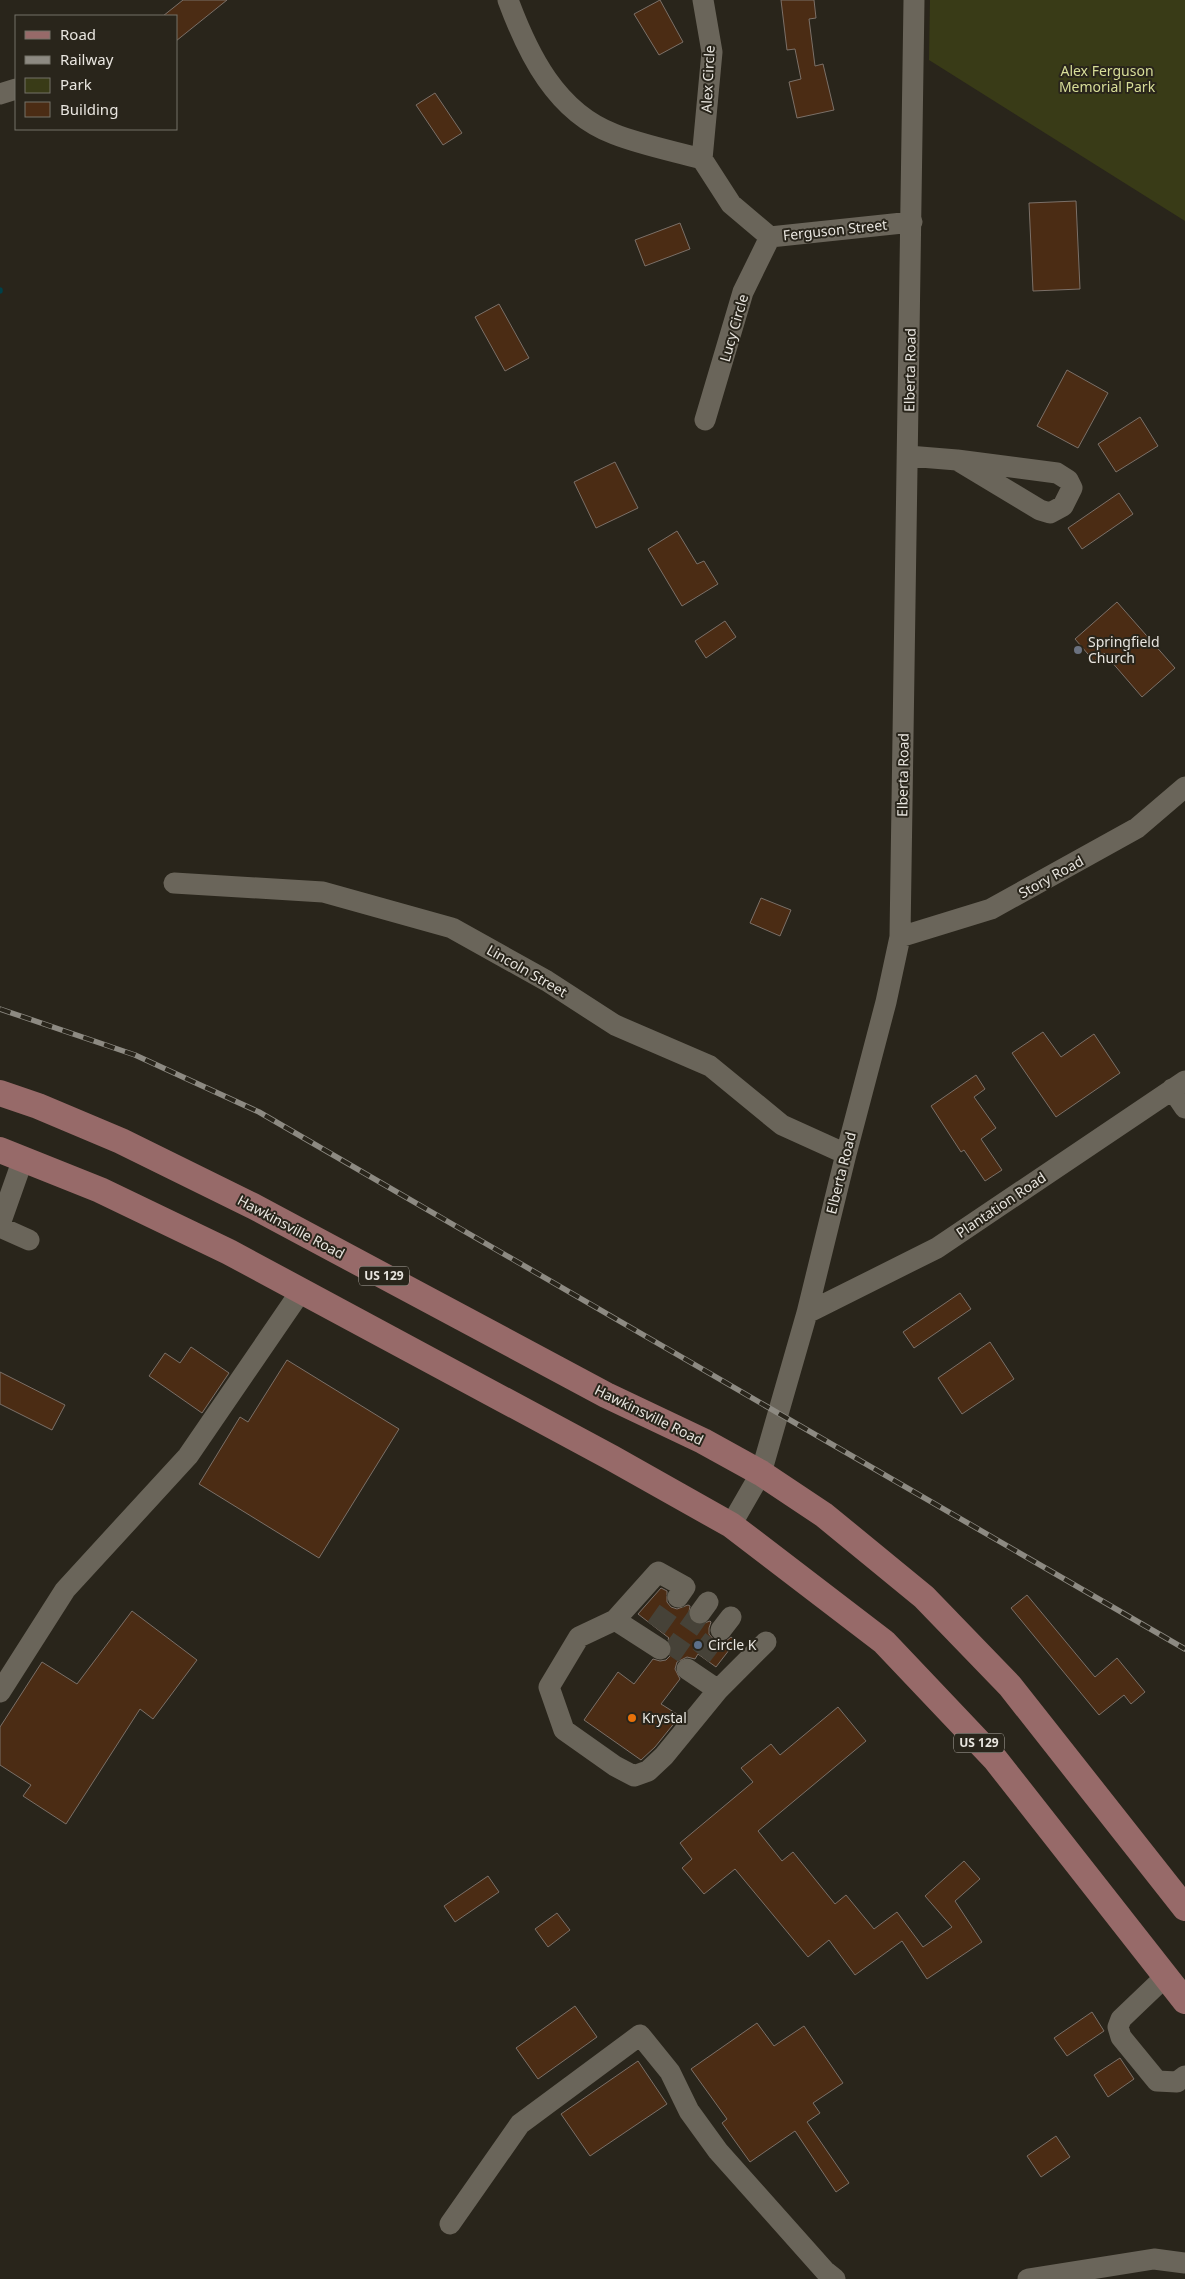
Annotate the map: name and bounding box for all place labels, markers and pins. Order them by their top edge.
place label: Springfield Church [1088,632,1160,667]
marker: Springfield Church [1072,644,1084,656]
place label: Circle K [708,1635,757,1654]
marker: Circle K [692,1639,704,1651]
place label: Krystal [642,1708,687,1727]
marker: Krystal [626,1712,638,1724]

